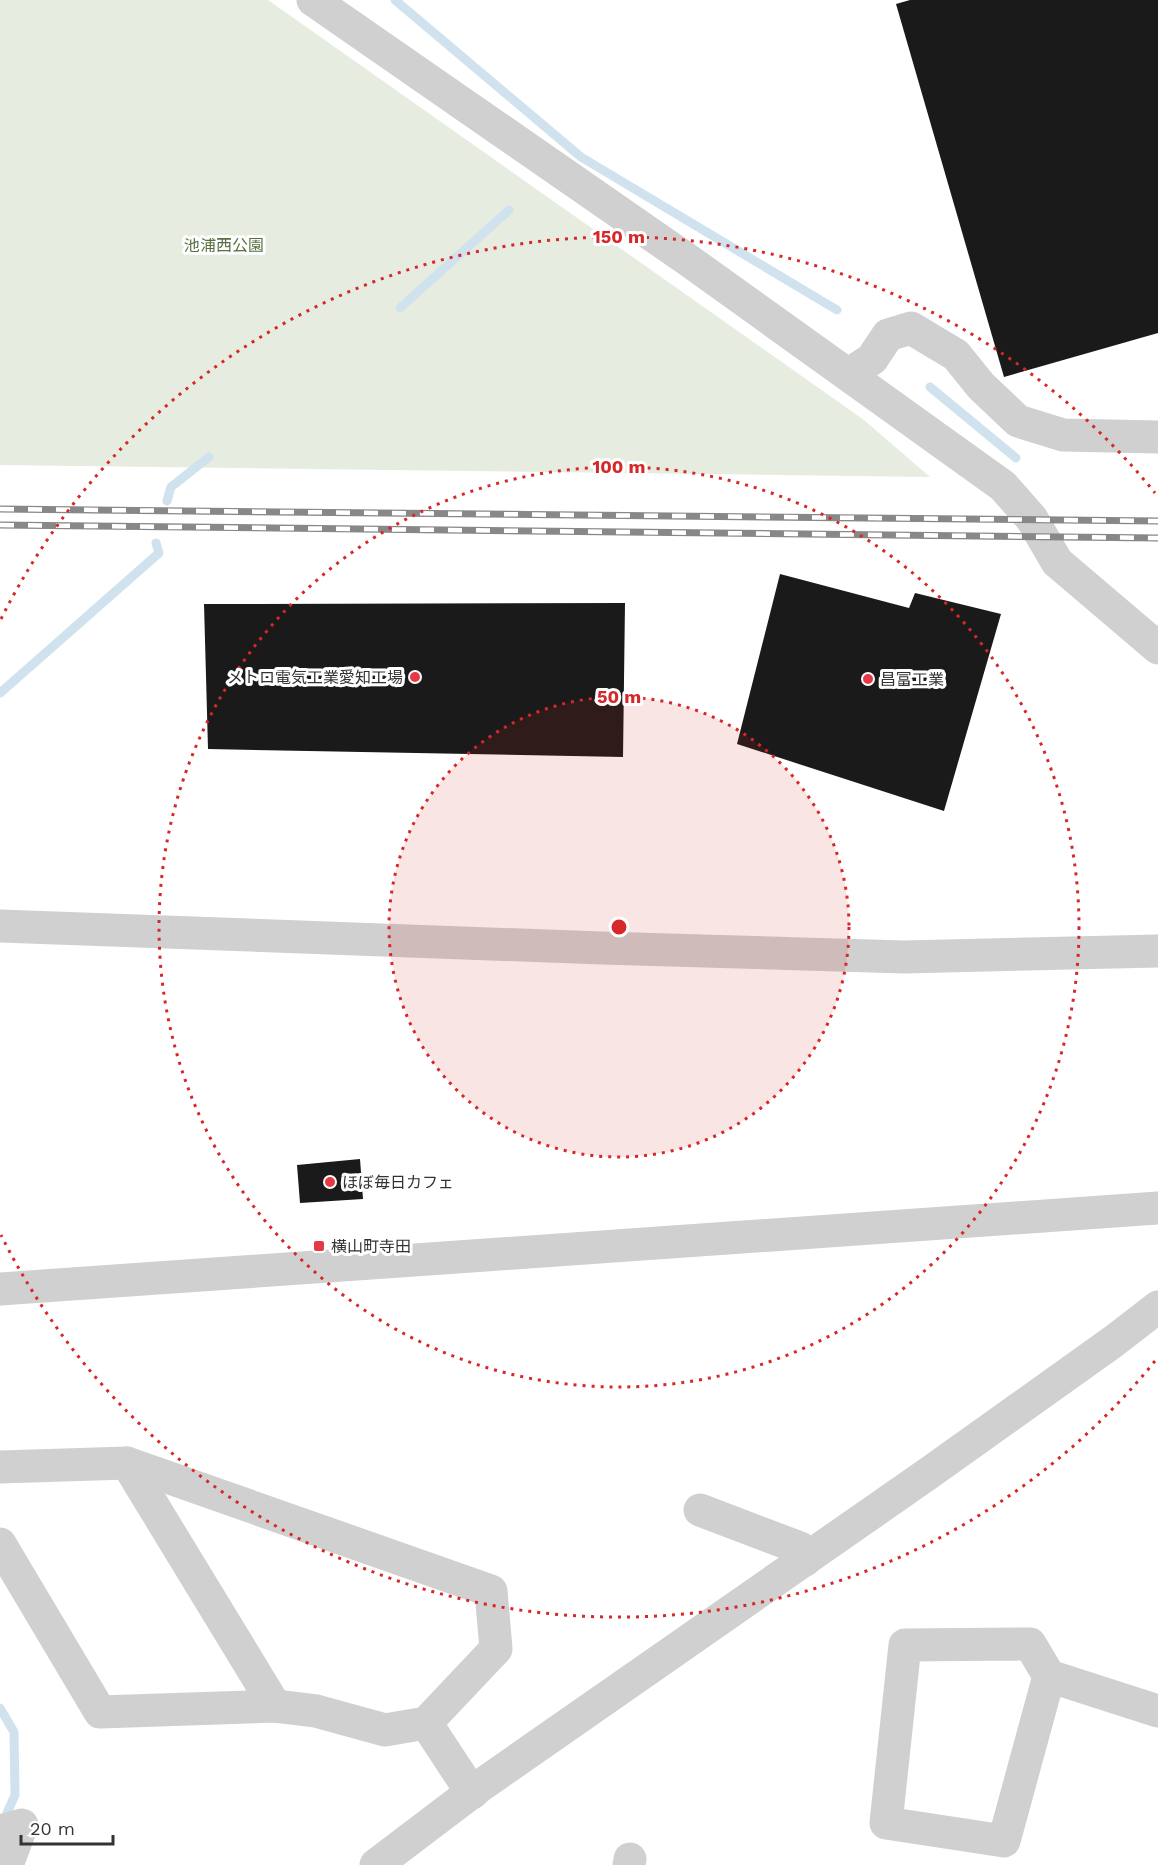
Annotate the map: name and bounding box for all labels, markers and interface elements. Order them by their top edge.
text: 150 m [593,226,645,247]
park label: 池浦西公園 [184,236,264,255]
text: 100 m [592,456,646,477]
place label: メトロ電気工業愛知工場 [227,668,403,687]
marker: メトロ電気工業愛知工場 [408,670,422,684]
place label: 昌富工業 [880,670,944,689]
marker: 昌富工業 [861,672,875,686]
text: 50 m [597,686,641,707]
centre of rings [609,917,629,937]
place label: ほぼ毎日カフェ [342,1173,454,1192]
marker: ほぼ毎日カフェ [323,1175,337,1189]
place label: 横山町寺田 [331,1237,411,1256]
marker: 横山町寺田 [312,1239,326,1253]
scale bar [21,1808,112,1846]
text: 20 m [30,1818,75,1839]

